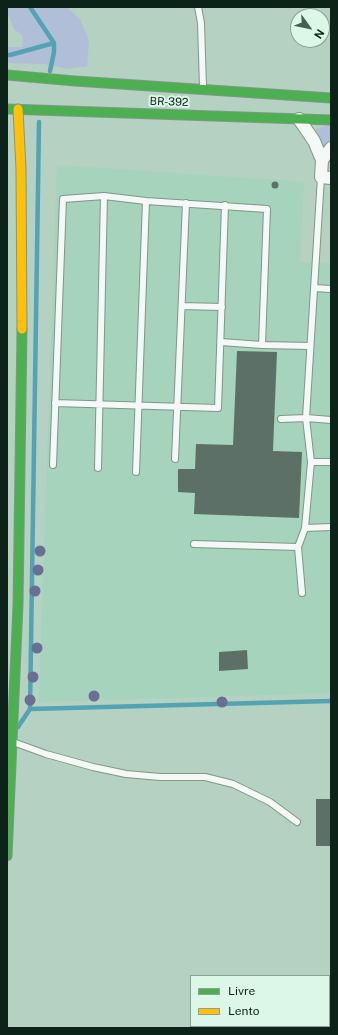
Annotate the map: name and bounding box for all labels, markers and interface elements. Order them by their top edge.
north arrow [290,8,330,48]
text: N [312,27,327,41]
street label: BR-392 [149,95,189,109]
legend [190,975,330,1027]
text: Livre [228,984,255,998]
text: Lento [228,1004,259,1018]

